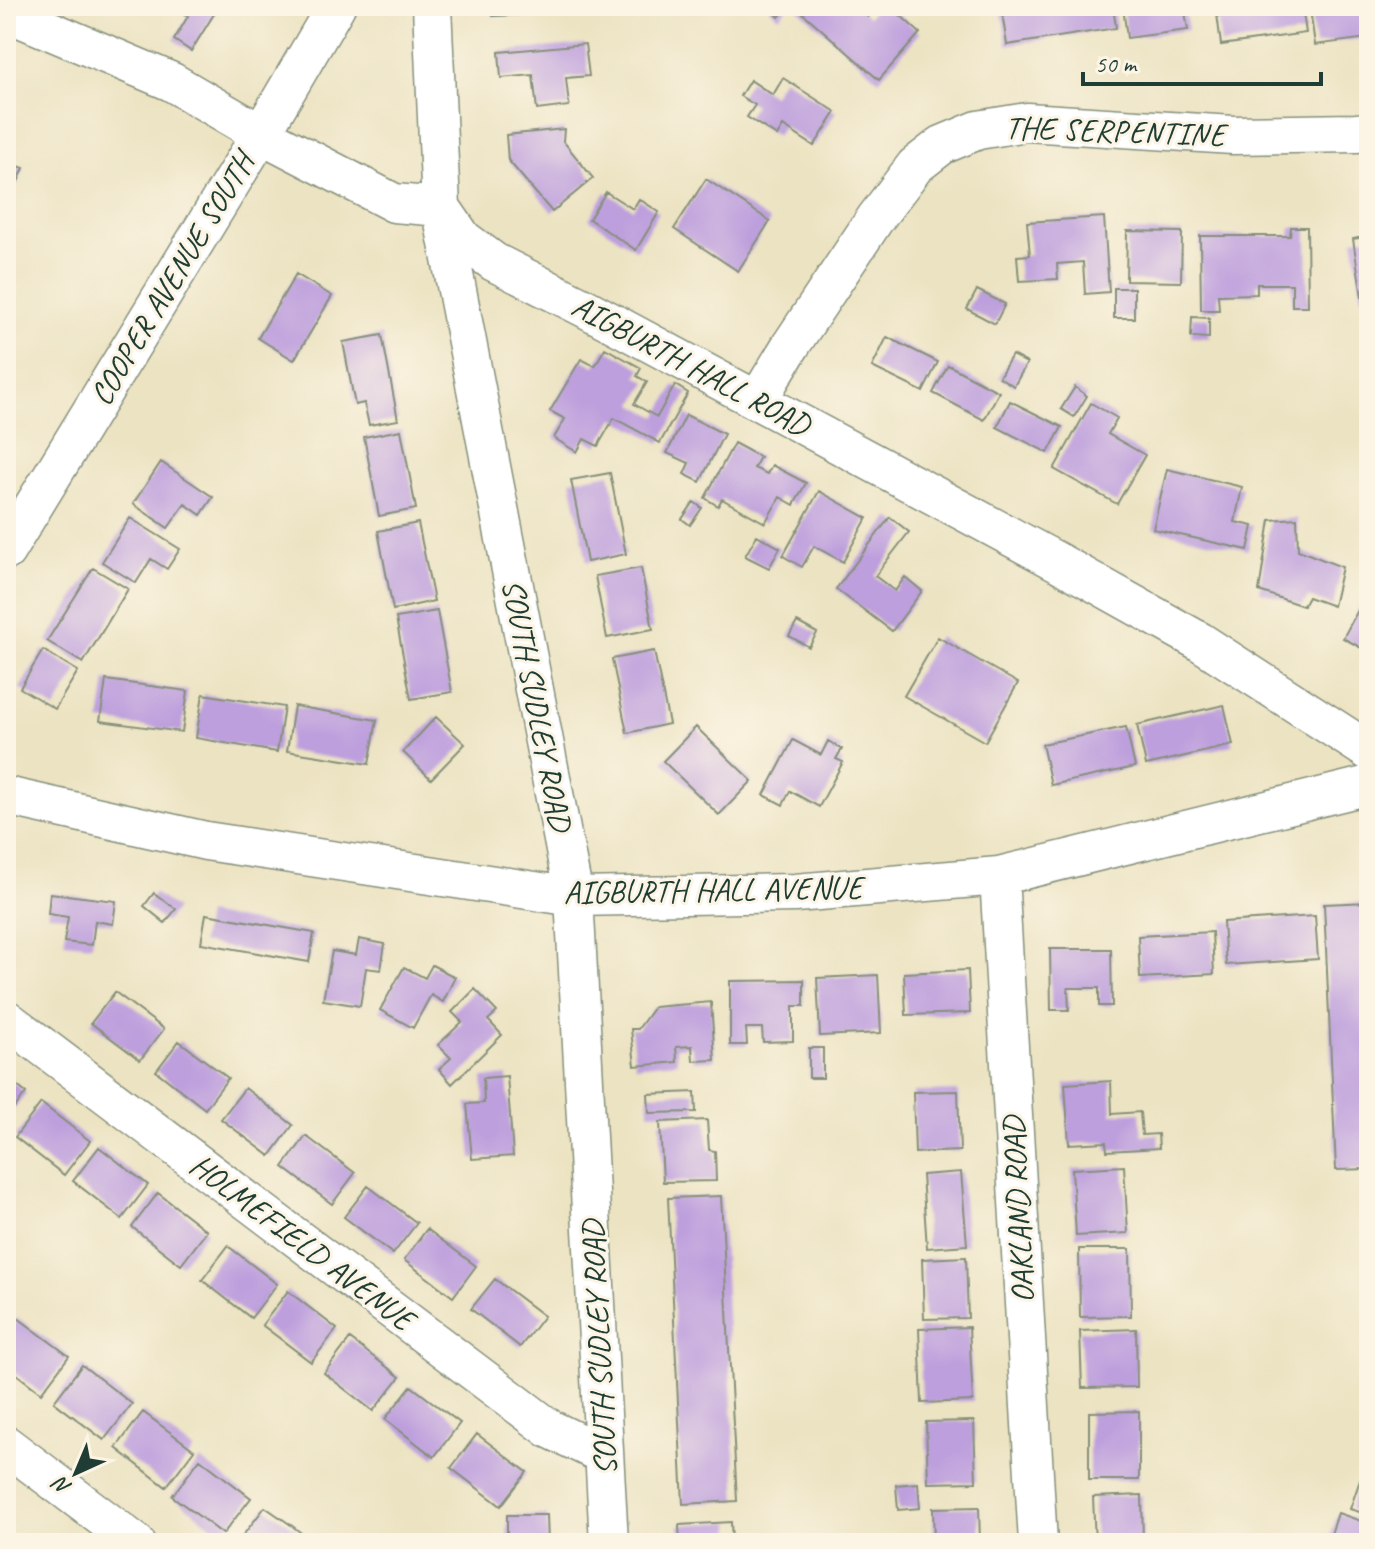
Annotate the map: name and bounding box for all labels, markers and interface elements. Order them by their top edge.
scale bar [1083,36,1321,86]
text: 50 m [1095,49,1138,79]
street label: THE SERPENTINE [1004,107,1230,155]
street label: COOPER AVENUE SOUTH [81,141,266,413]
street label: AIGBURTH HALL ROAD [565,285,819,446]
street label: SOUTH SUDLEY ROAD [493,576,582,837]
street label: AIGBURTH HALL AVENUE [563,867,867,913]
street label: OAKLAND ROAD [993,1113,1043,1304]
street label: HOLMEFIELD AVENUE [182,1144,426,1342]
street label: SOUTH SUDLEY ROAD [572,1217,626,1476]
north arrow [36,1433,116,1513]
text: N [46,1470,77,1501]

